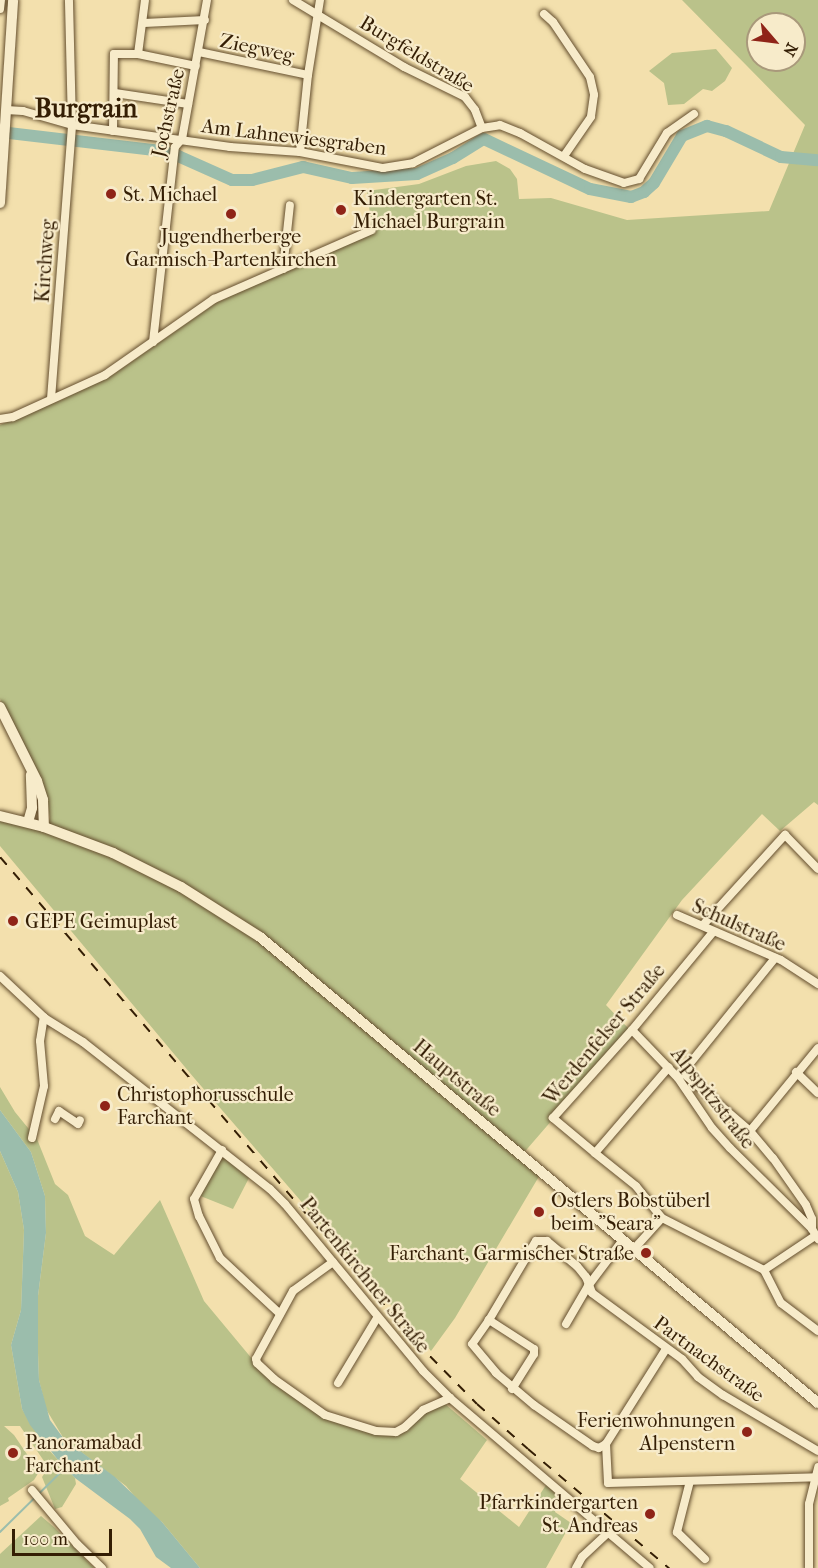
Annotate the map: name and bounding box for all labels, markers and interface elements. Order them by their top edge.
street label: Burgfeldstraße [355,10,479,98]
north arrow [746,12,806,72]
street label: Ziegweg [218,28,296,68]
text: N [779,40,802,60]
street label: Jochstraße [146,66,190,160]
district label: Burgrain [35,93,137,125]
street label: Am Lahnewiesgraben [200,114,388,160]
place label: St. Michael [123,182,217,206]
place label: Kindergarten St. Michael Burgrain [353,186,505,233]
marker: St. Michael [104,187,118,201]
marker: Kindergarten St. Michael Burgrain [334,203,348,217]
marker: Jugendherberge Garmisch-Partenkirchen [224,207,238,221]
street label: Kirchweg [30,219,60,303]
place label: Jugendherberge Garmisch-Partenkirchen [125,224,337,271]
street label: Schulstraße [688,894,790,956]
place label: GEPE Geimuplast [25,909,177,933]
marker: GEPE Geimuplast [6,914,20,928]
street label: Werdenfelser Straße [538,959,670,1109]
street label: Hauptstraße [408,1034,506,1122]
street label: Alpspitzstraße [666,1042,760,1154]
place label: Christophorusschule Farchant [117,1082,294,1129]
marker: Christophorusschule Farchant [98,1099,112,1113]
place label: Ostlers Bobstüberl beim "Seara" [551,1188,710,1235]
street label: Partenkirchner Straße [295,1192,435,1358]
marker: Ostlers Bobstüberl beim "Seara" [532,1205,546,1219]
place label: Farchant, Garmischer Straße [389,1241,634,1265]
marker: Farchant, Garmischer Straße [639,1246,653,1260]
street label: Partnachstraße [649,1311,769,1407]
place label: Ferienwohnungen Alpenstern [577,1408,735,1455]
marker: Ferienwohnungen Alpenstern [740,1425,754,1439]
place label: Panoramabad Farchant [25,1430,142,1477]
marker: Panoramabad Farchant [6,1446,20,1460]
place label: Pfarrkindergarten St. Andreas [479,1490,638,1537]
marker: Pfarrkindergarten St. Andreas [643,1507,657,1521]
scale bar [15,1517,116,1555]
text: 100 m [23,1529,68,1550]

